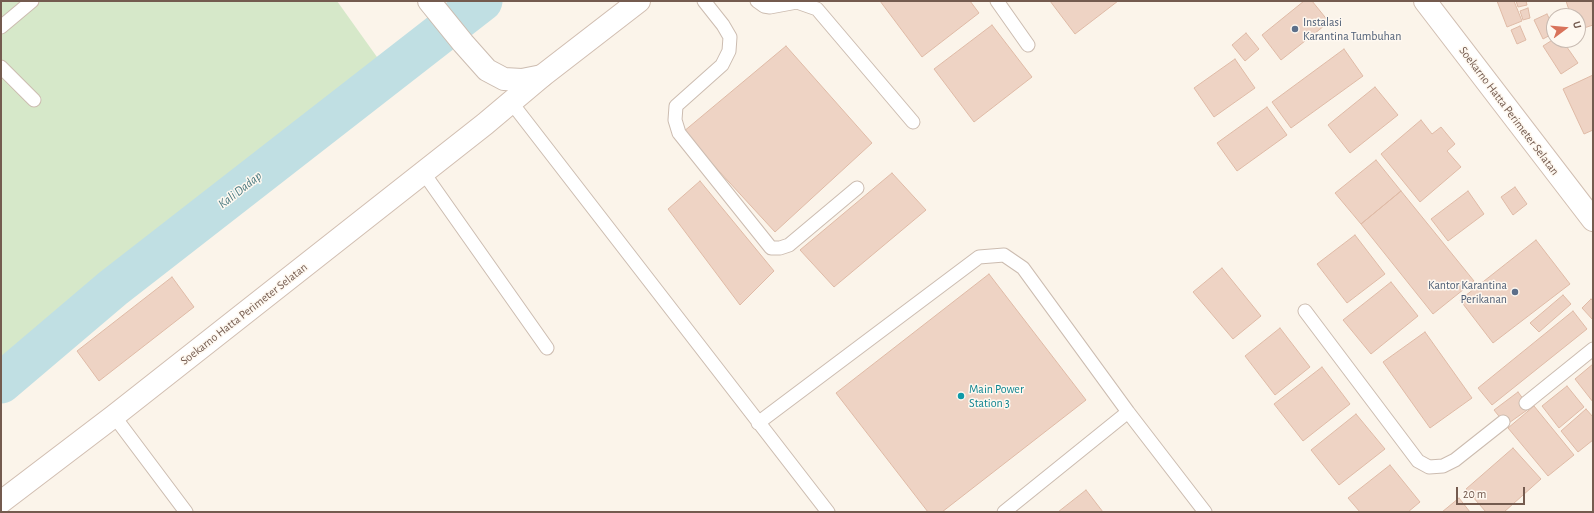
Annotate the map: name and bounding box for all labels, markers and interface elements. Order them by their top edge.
north arrow [1546,8,1586,48]
place label: Instalasi Karantina Tumbuhan [1303,15,1401,43]
text: U [1571,20,1583,30]
marker: Instalasi Karantina Tumbuhan [1290,24,1300,34]
street label: Soekarno Hatta Perimeter Selatan [1456,44,1562,178]
water label: Kali Dadap [215,168,265,212]
street label: Soekarno Hatta Perimeter Selatan [178,260,310,368]
place label: Kantor Karantina Perikanan [1428,278,1507,306]
marker: Kantor Karantina Perikanan [1510,287,1520,297]
place label: Main Power Station 3 [969,382,1024,410]
marker: Main Power Station 3 [956,391,966,401]
scale bar [1458,479,1527,505]
text: 20 m [1463,488,1486,500]

